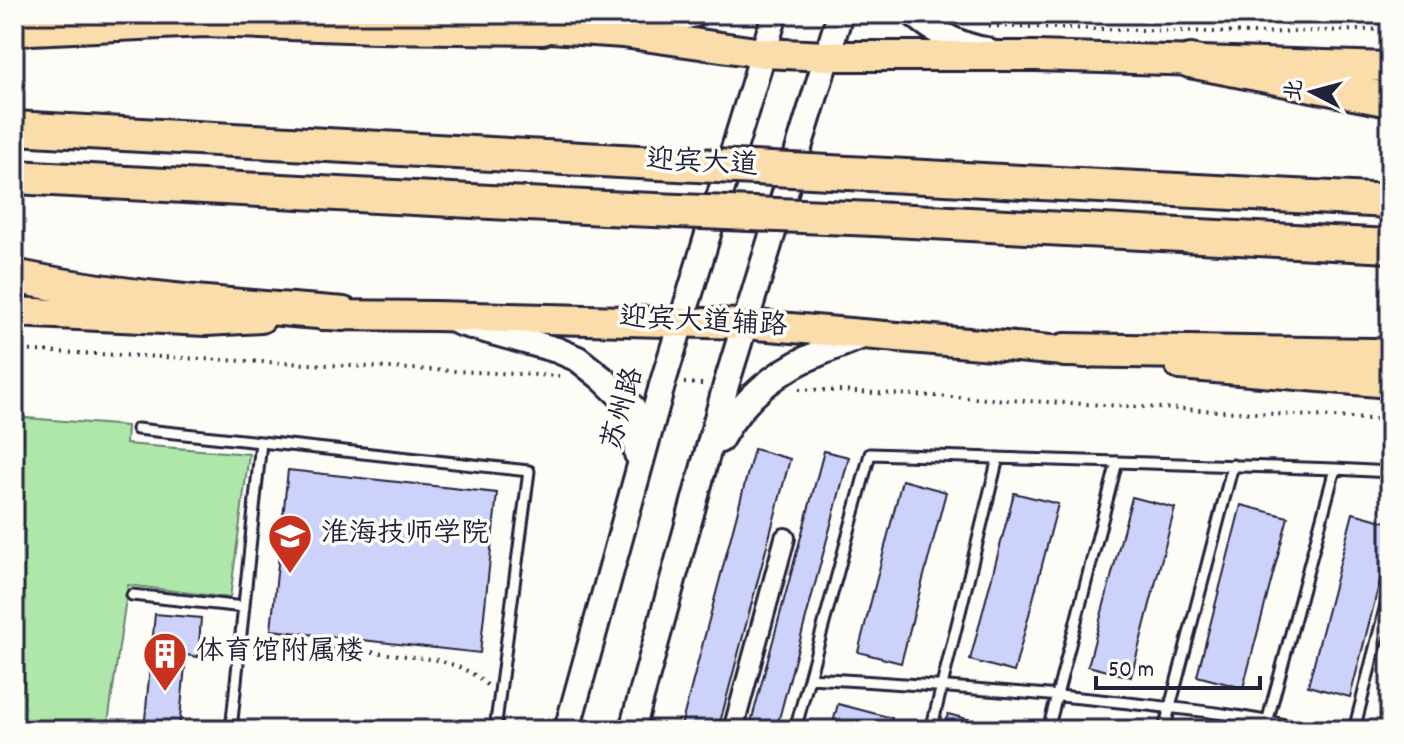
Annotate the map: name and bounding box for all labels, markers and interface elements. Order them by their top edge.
north arrow [1272,52,1352,132]
text: 北 [1279,78,1312,103]
street label: 迎宾大道 [645,142,759,188]
street label: 迎宾大道辅路 [618,300,788,348]
street label: 苏州路 [594,363,656,455]
school or university icon: 淮海技师学院 [266,512,314,575]
place label: 淮海技师学院 [321,516,489,556]
building icon: 体育馆附属楼 [141,630,189,693]
place label: 体育馆附属楼 [196,634,364,674]
scale bar [1096,640,1260,690]
text: 50 m [1108,654,1154,688]

